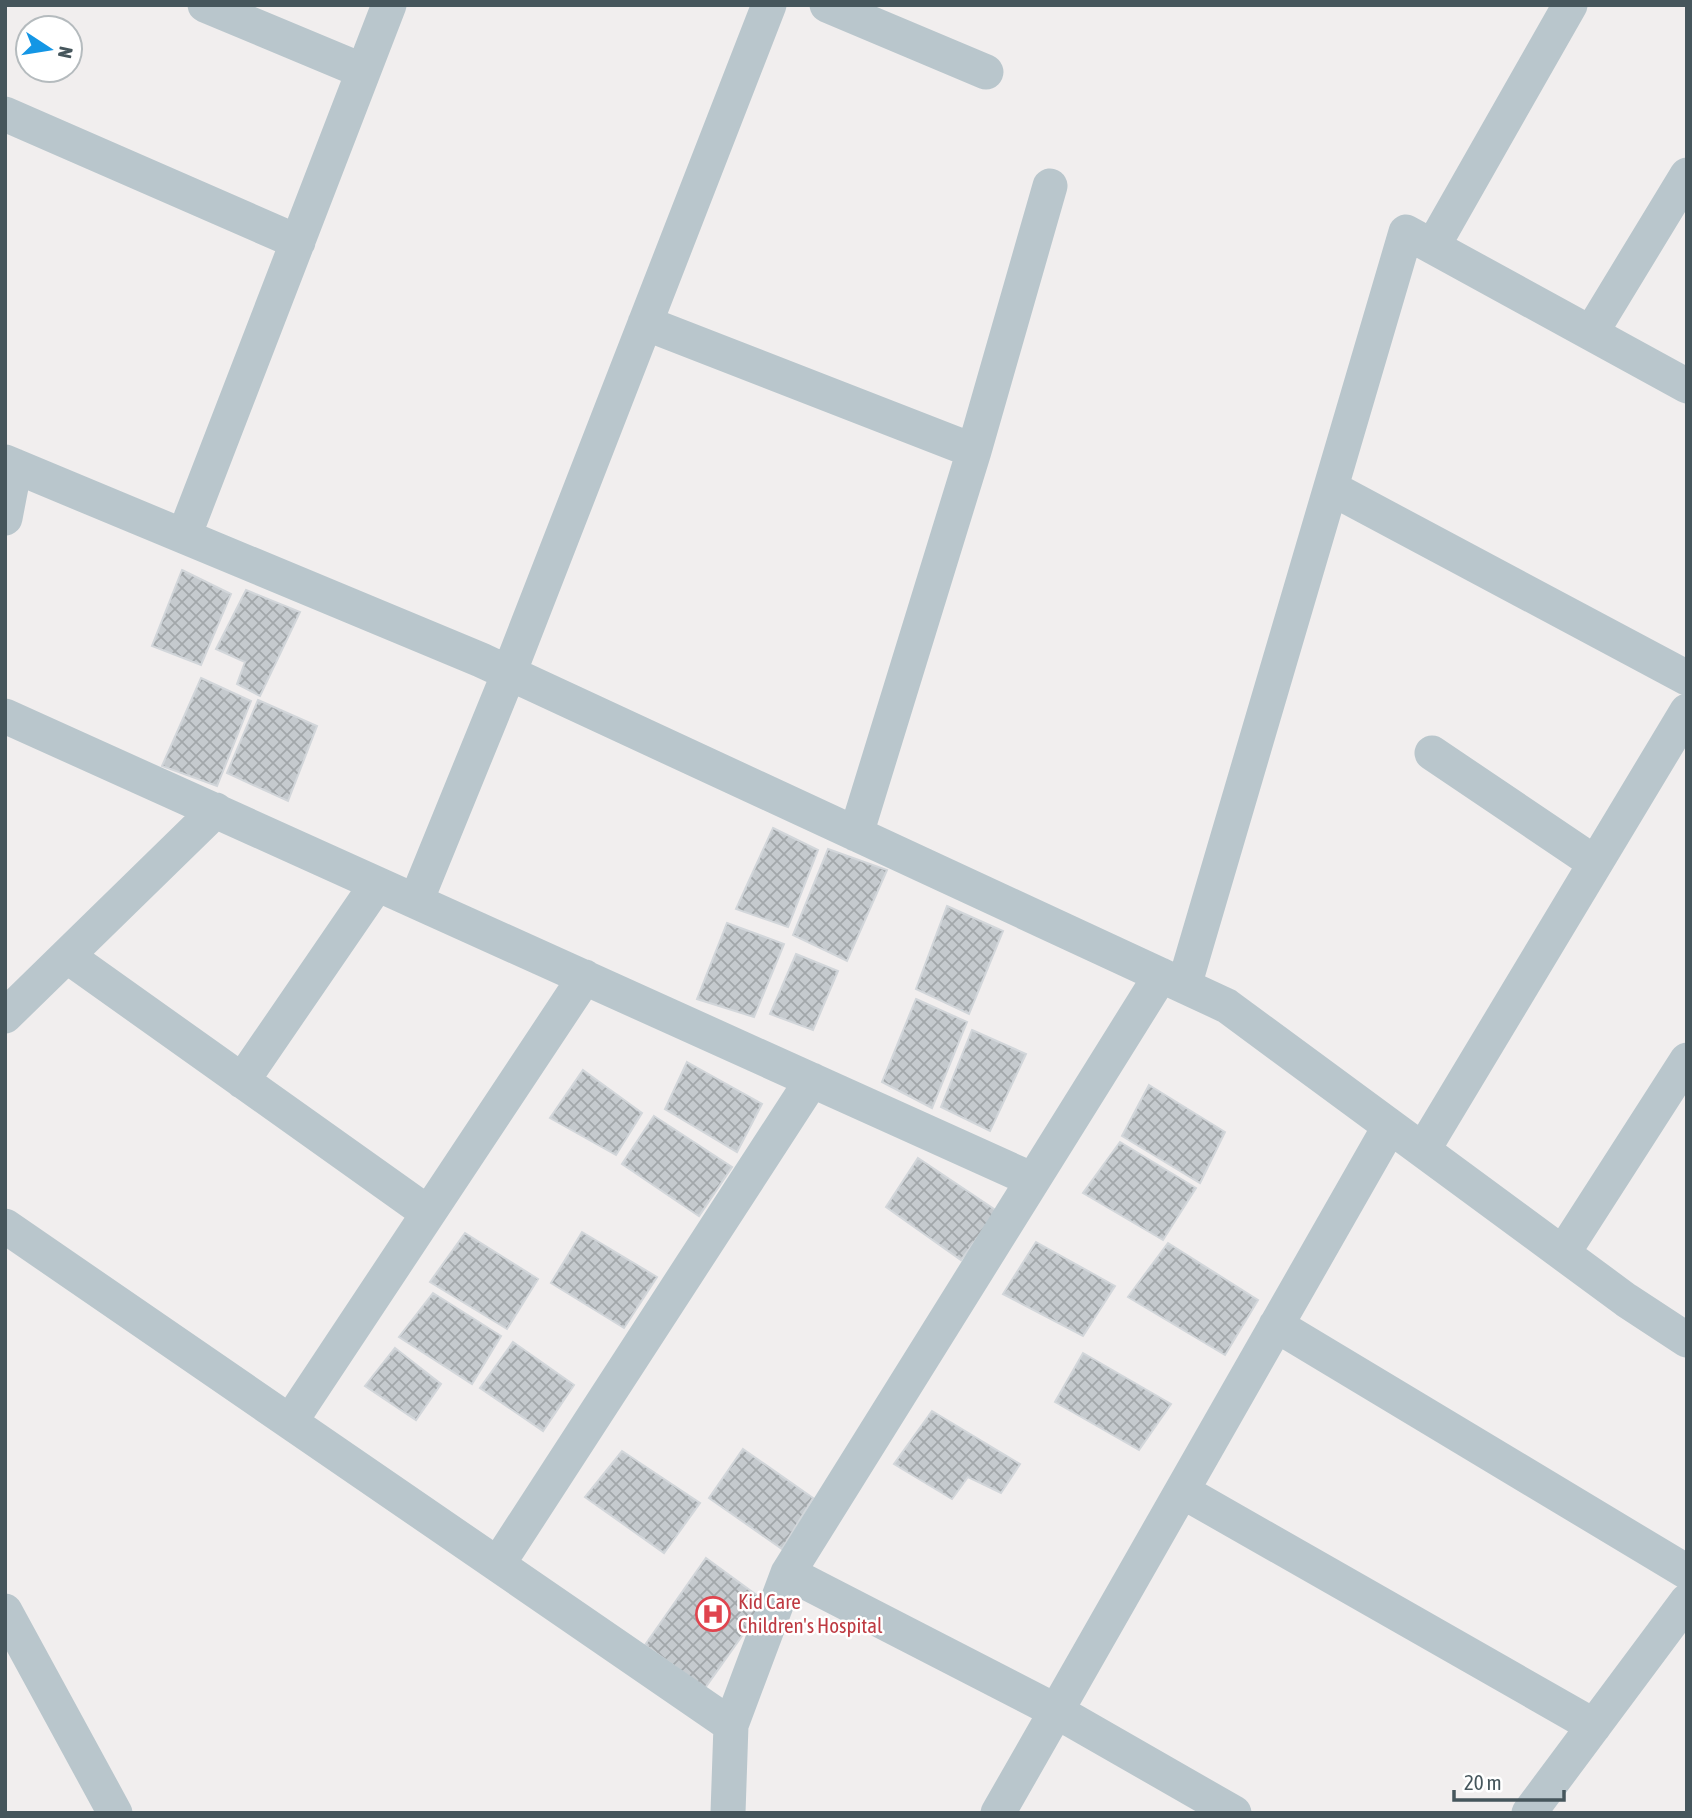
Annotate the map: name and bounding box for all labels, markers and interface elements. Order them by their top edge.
north arrow [14,14,84,84]
text: N [54,45,78,60]
place label: Kid Care Children's Hospital [738,1589,883,1637]
hospital icon: Kid Care Children's Hospital [694,1595,732,1633]
scale bar [1454,1758,1564,1802]
text: 20 m [1464,1770,1502,1794]

